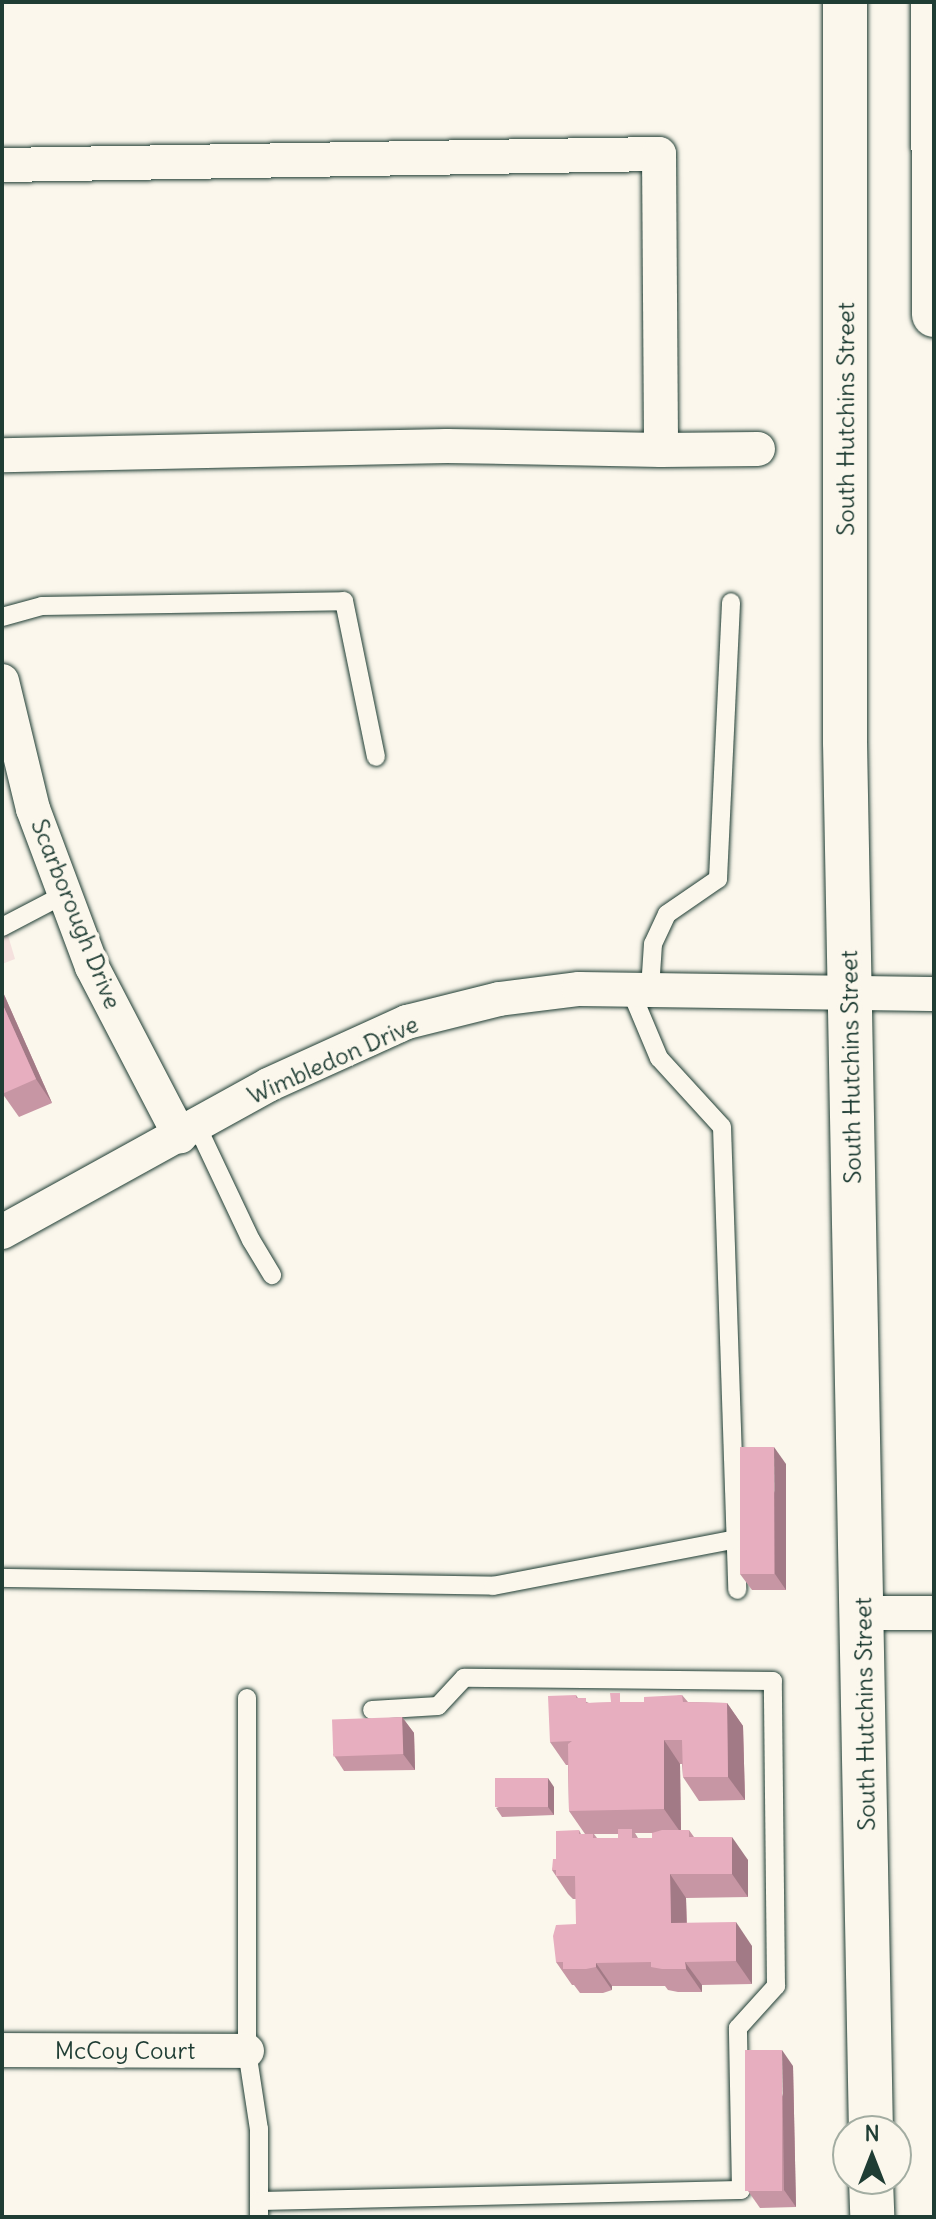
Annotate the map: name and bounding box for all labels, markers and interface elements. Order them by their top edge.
street label: South Hutchins Street [832,302,860,536]
street label: Scarborough Drive [25,815,127,1013]
street label: South Hutchins Street [835,950,867,1184]
street label: Wimbledon Drive [243,1009,423,1111]
street label: South Hutchins Street [849,1597,881,1831]
street label: McCoy Court [55,2037,195,2065]
north arrow [832,2115,912,2195]
text: N [864,2119,880,2147]

